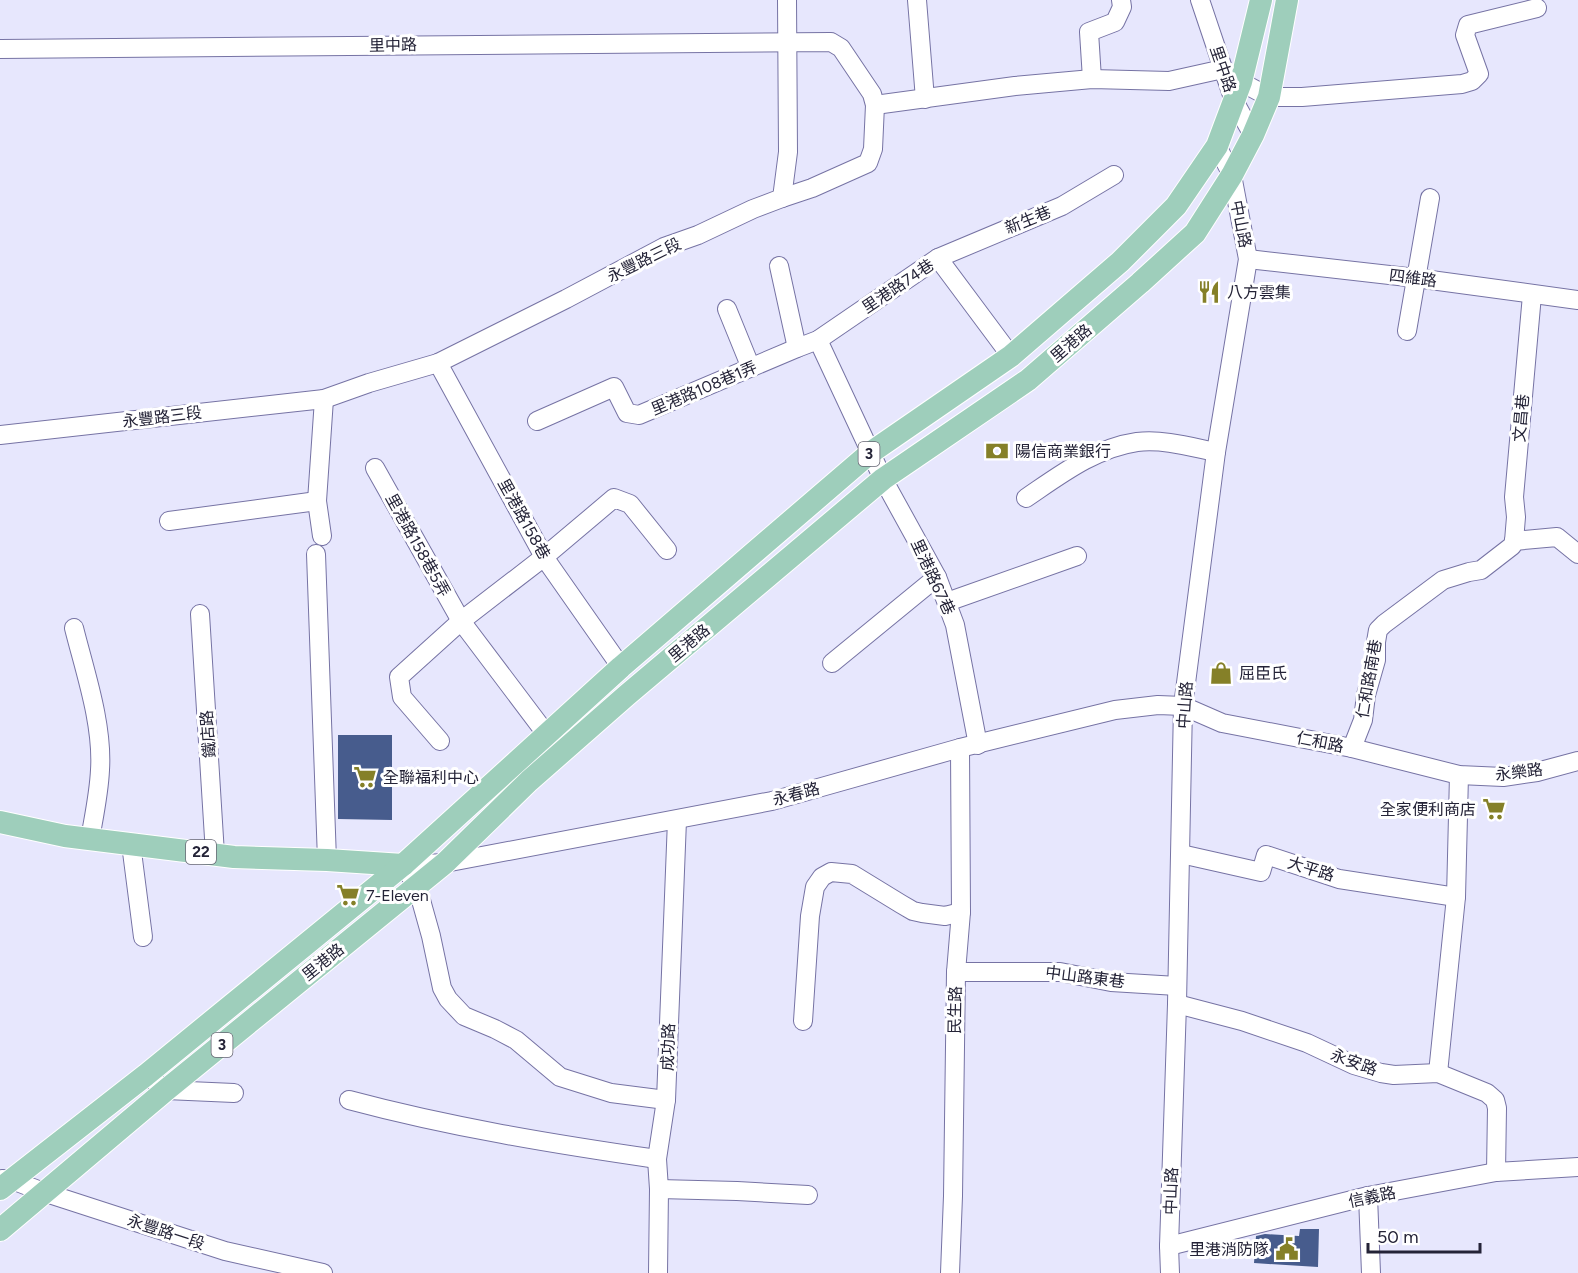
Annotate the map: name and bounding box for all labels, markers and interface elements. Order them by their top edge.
street label: 里中路 [369,35,417,55]
street label: 里中路 [1206,43,1240,95]
street label: 中山路 [1227,199,1255,249]
street label: 新生巷 [1002,202,1054,238]
street label: 永豐路三段 [604,234,684,286]
street label: 里港路74巷 [858,255,938,317]
street label: 四維路 [1388,266,1438,290]
restaurant icon: 八方雲集 [1196,279,1222,305]
place label: 八方雲集 [1227,283,1291,302]
street label: 里港路 [1047,320,1095,366]
street label: 里港路108巷1弄 [648,357,760,419]
street label: 文昌巷 [1509,393,1533,443]
street label: 永豐路三段 [121,403,203,431]
bank icon: 陽信商業銀行 [984,438,1010,464]
road number: 3 [858,442,880,466]
place label: 陽信商業銀行 [1015,442,1111,461]
street label: 里港路158巷 [494,475,554,563]
street label: 里港路158巷5弄 [382,490,454,600]
street label: 里港路67巷 [907,536,959,618]
street label: 里港路 [665,620,713,666]
street label: 仁和路南巷 [1353,638,1385,720]
shop icon: 屈臣氏 [1208,660,1234,686]
place label: 屈臣氏 [1239,664,1287,683]
street label: 中山路 [1174,680,1196,730]
street label: 鐵店路 [197,709,219,759]
street label: 仁和路 [1295,728,1345,756]
street label: 永樂路 [1494,760,1544,784]
supermarket icon: 全聯福利中心 [352,764,378,790]
place label: 全聯福利中心 [383,768,479,787]
street label: 永春路 [770,779,822,809]
supermarket icon: 全家便利商店 [1481,796,1507,822]
place label: 全家便利商店 [1380,800,1476,819]
road number: 22 [186,840,216,864]
street label: 大平路 [1285,853,1337,885]
supermarket icon: 7-Eleven [335,882,361,908]
place label: 7-Eleven [366,886,429,905]
street label: 里港路 [298,940,348,984]
street label: 中山路東巷 [1044,963,1126,991]
street label: 民生路 [945,986,965,1034]
street label: 成功路 [658,1023,678,1071]
road number: 3 [212,1033,232,1057]
street label: 永安路 [1328,1045,1380,1079]
street label: 中山路 [1161,1167,1181,1215]
street label: 信義路 [1347,1183,1397,1211]
street label: 永豐路一段 [125,1211,207,1253]
scale bar [1368,1216,1480,1254]
text: 50 m [1377,1226,1419,1248]
public building icon: 里港消防隊 [1274,1236,1300,1262]
place label: 里港消防隊 [1189,1240,1269,1259]

